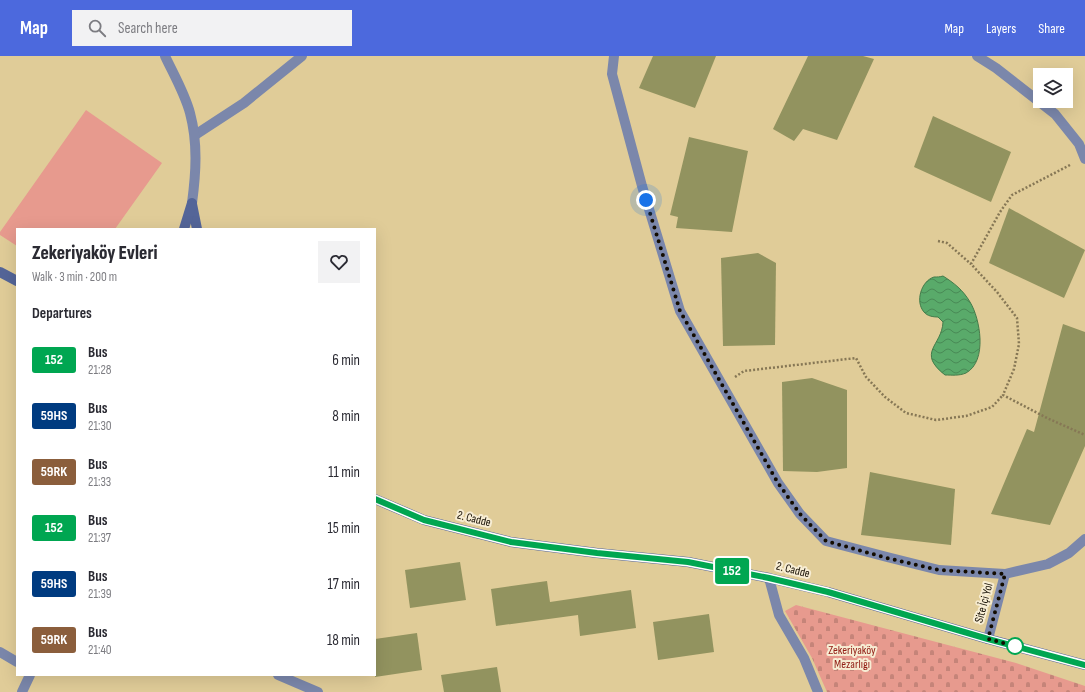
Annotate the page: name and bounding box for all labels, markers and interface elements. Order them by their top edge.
search box [72,10,352,46]
text: Map [20,17,48,40]
icon: search [86,17,108,39]
text: Search here [118,19,178,38]
text: Map [944,20,964,37]
text: Layers [986,20,1016,37]
text: Share [1038,20,1065,37]
map controls [1033,68,1073,108]
button: layers [1033,68,1073,108]
your location [636,190,656,210]
button: heart [318,241,360,283]
text: Zekeriyaköy Evleri [32,242,157,265]
text: Walk · 3 min · 200 m [32,269,117,285]
text: Departures [32,304,92,323]
text: Bus [88,343,107,362]
text: 152 [45,351,63,368]
text: 6 min [332,351,360,370]
text: 21:28 [88,362,111,378]
text: Bus [88,399,107,418]
text: 59HS [41,407,67,424]
text: 8 min [332,407,360,426]
text: 21:30 [88,418,112,434]
text: Bus [88,455,107,474]
text: 59RK [41,463,67,480]
text: 11 min [328,463,360,482]
text: 21:33 [88,474,111,490]
street label: 2. Cadde [456,508,493,530]
text: Bus [88,511,107,530]
text: 152 [45,519,63,536]
text: 15 min [328,519,360,538]
text: 21:37 [88,530,111,546]
line badge: 152 [709,558,755,584]
street label: 2. Cadde [775,559,812,581]
text: 152 [723,562,741,579]
text: Bus [88,567,107,586]
text: 59HS [41,575,67,592]
text: 17 min [328,575,360,594]
street label: Site İçi Yol [971,581,997,625]
text: 21:39 [88,586,112,602]
text: Bus [88,623,107,642]
text: 59RK [41,631,67,648]
text: 18 min [327,631,360,650]
unlabelled marker [1006,637,1024,655]
text: 21:40 [88,642,112,658]
park label: Zekeriyaköy Mezarlığı [828,643,876,672]

